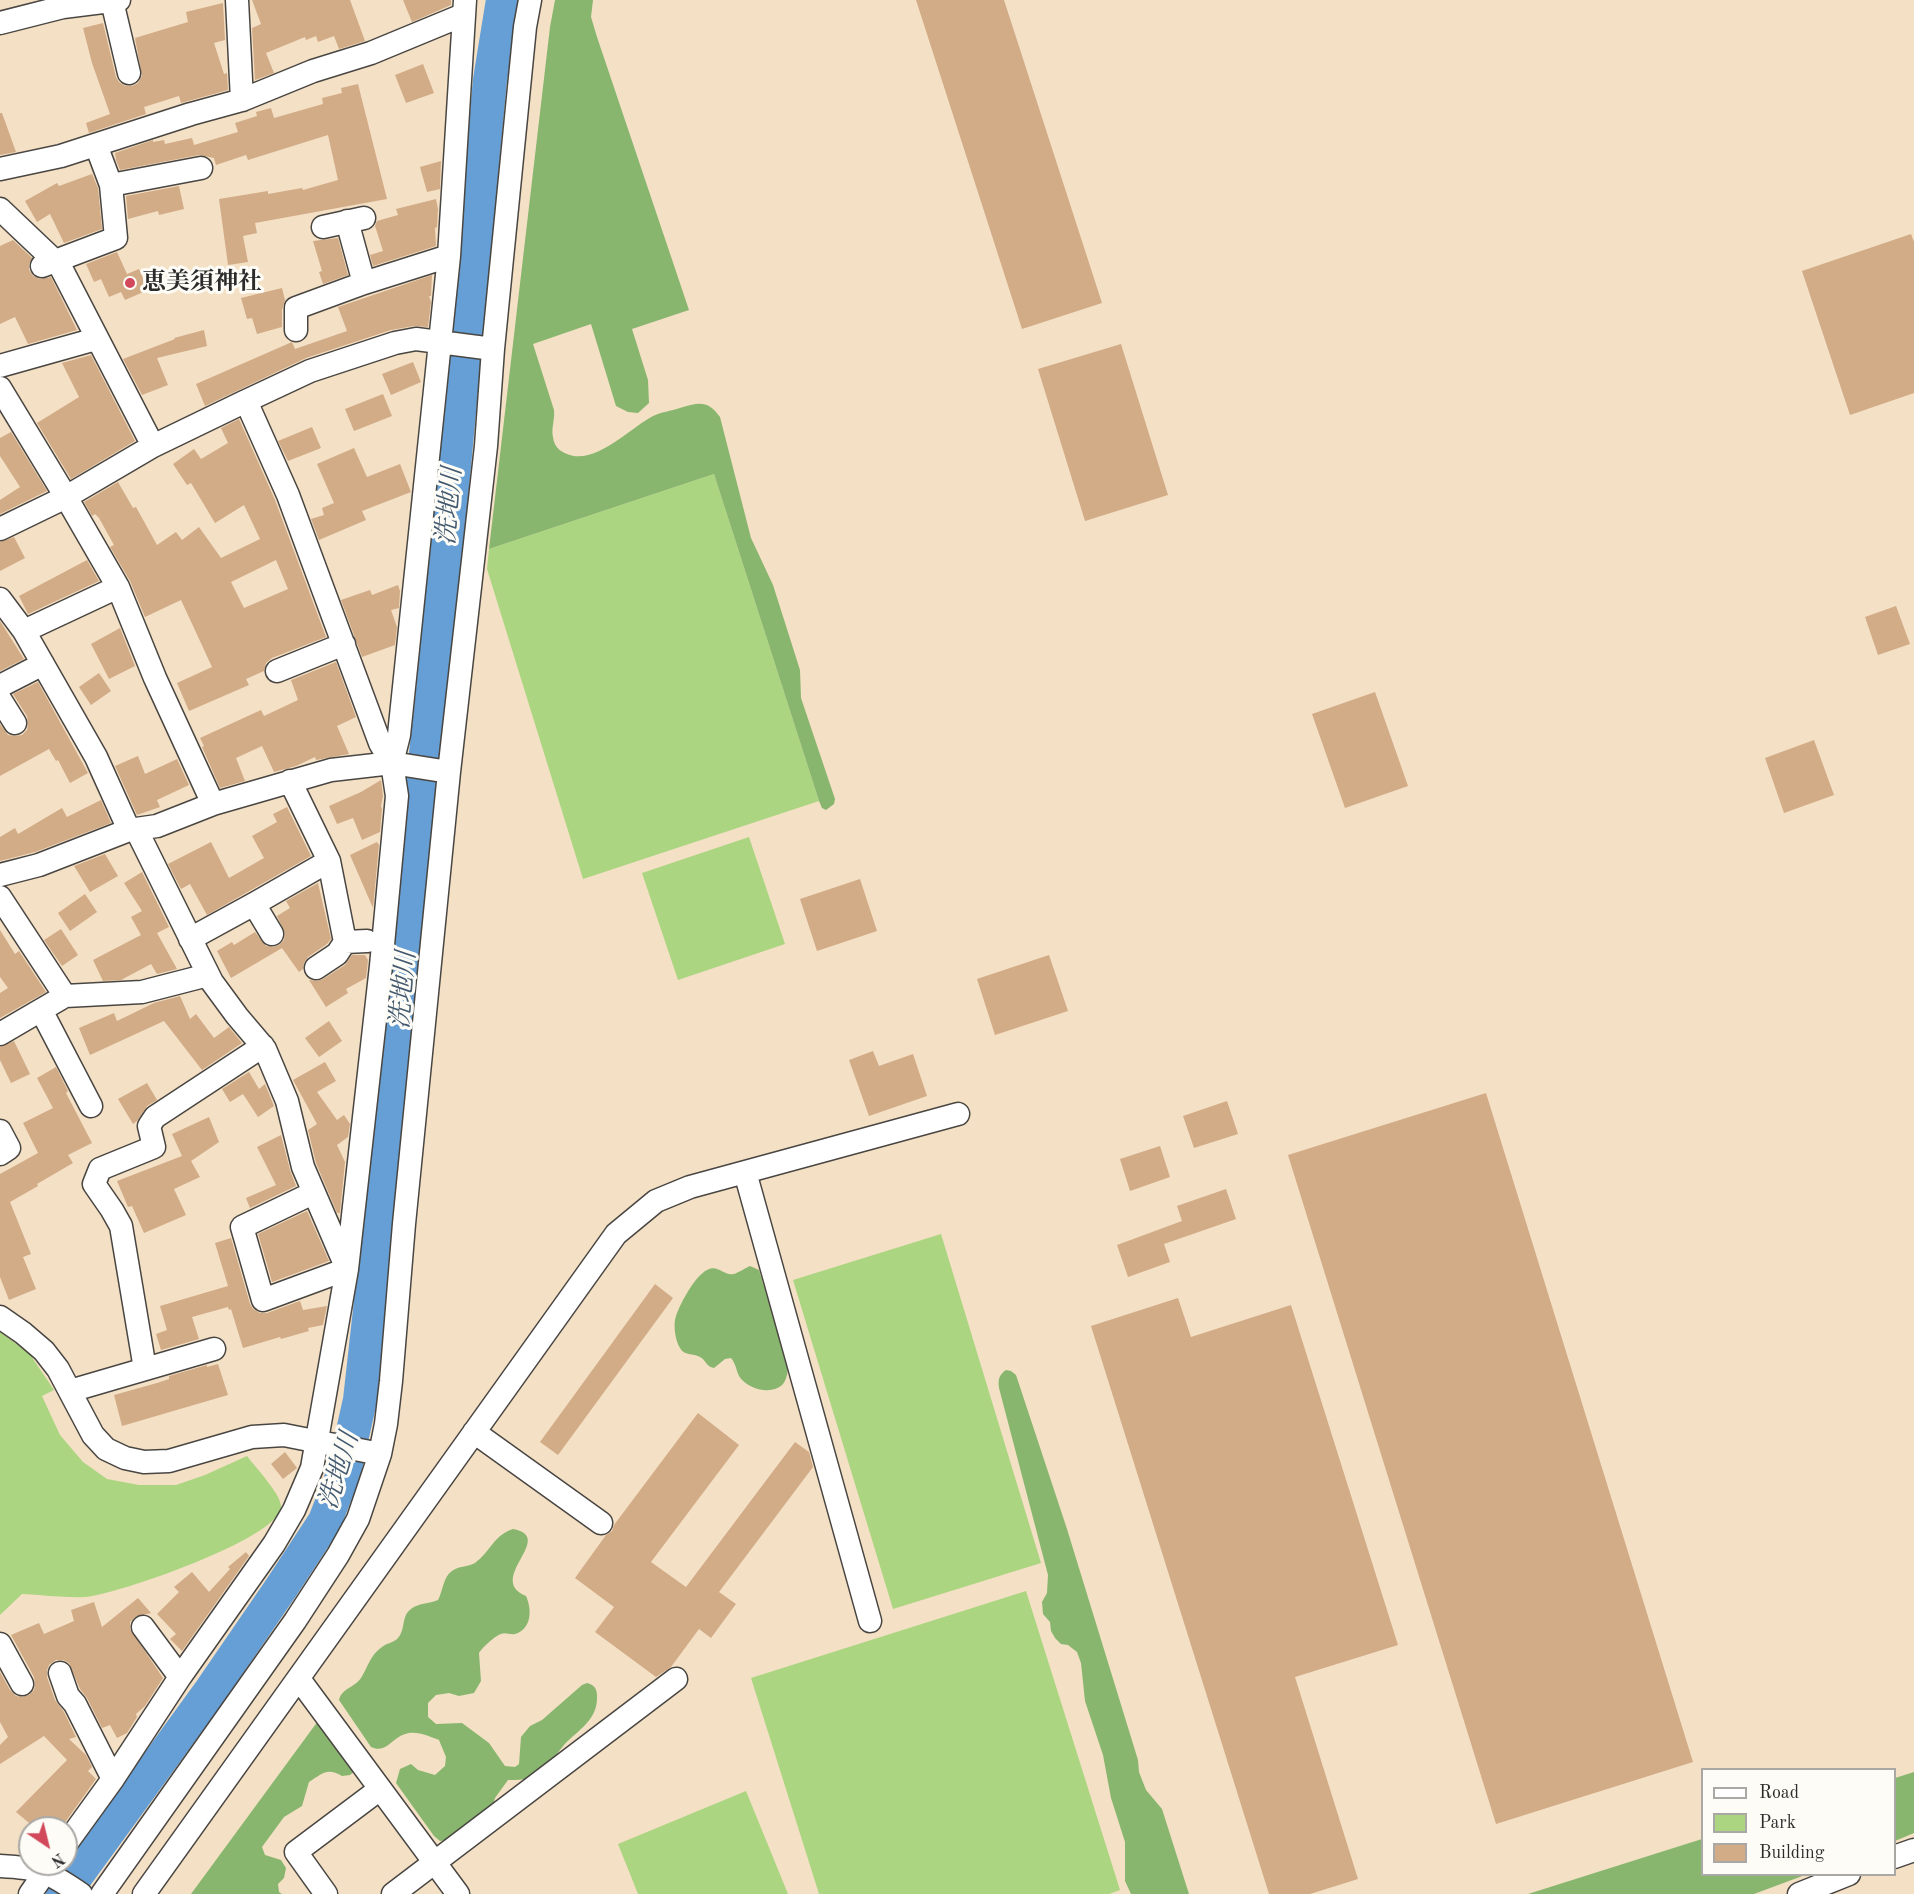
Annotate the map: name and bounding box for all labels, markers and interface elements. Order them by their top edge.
place label: 恵美須神社 [142,269,262,297]
marker: 恵美須神社 [123,276,137,290]
water label: 洗地川 [431,466,469,546]
water label: 洗地川 [385,950,423,1030]
water label: 洗地川 [314,1429,366,1513]
legend [1701,1768,1896,1876]
text: Road [1759,1784,1799,1802]
text: Park [1759,1814,1796,1832]
north arrow [18,1816,78,1876]
text: Building [1759,1844,1824,1862]
text: N [48,1849,67,1869]

